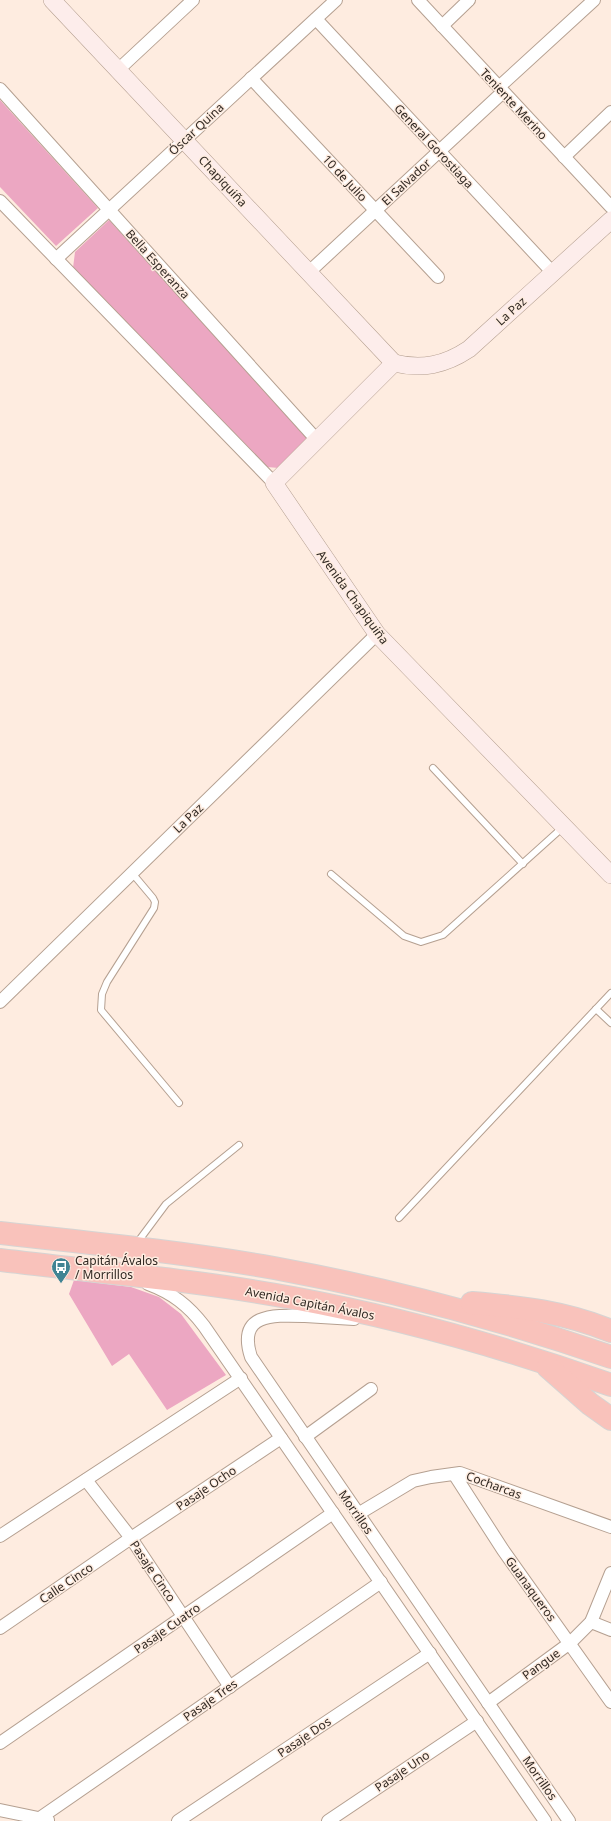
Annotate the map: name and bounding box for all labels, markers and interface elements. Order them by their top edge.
street label: Teniente Merino [476,65,552,143]
street label: Óscar Quina [165,99,227,159]
street label: General Gorostiaga [390,100,478,192]
street label: 10 de Julio [319,151,371,205]
street label: Chapiquiña [195,152,251,210]
street label: El Salvador [378,155,434,209]
street label: Bella Esperanza [122,225,194,303]
street label: La Paz [492,292,530,329]
street label: Avenida Chapiquiña [313,546,393,648]
street label: La Paz [169,799,207,837]
place label: Capitán Ávalos / Morrillos [75,1252,158,1283]
bus stop icon: Capitán Ávalos / Morrillos [50,1256,72,1284]
street label: Avenida Capitán Ávalos [244,1282,376,1324]
street label: Pasaje Ocho [173,1462,239,1514]
street label: Cocharcas [464,1467,524,1503]
street label: Morrillos [335,1486,378,1538]
street label: Pasaje Cinco [126,1537,180,1605]
street label: Guanaqueros [502,1553,560,1625]
street label: Calle Cinco [36,1559,96,1607]
street label: Pasaje Cuatro [130,1599,204,1657]
street label: Pangue [519,1644,564,1684]
street label: Pasaje Tres [179,1675,241,1725]
street label: Pasaje Dos [274,1713,334,1761]
street label: Pasaje Uno [371,1746,433,1796]
street label: Morrillos [519,1752,562,1804]

